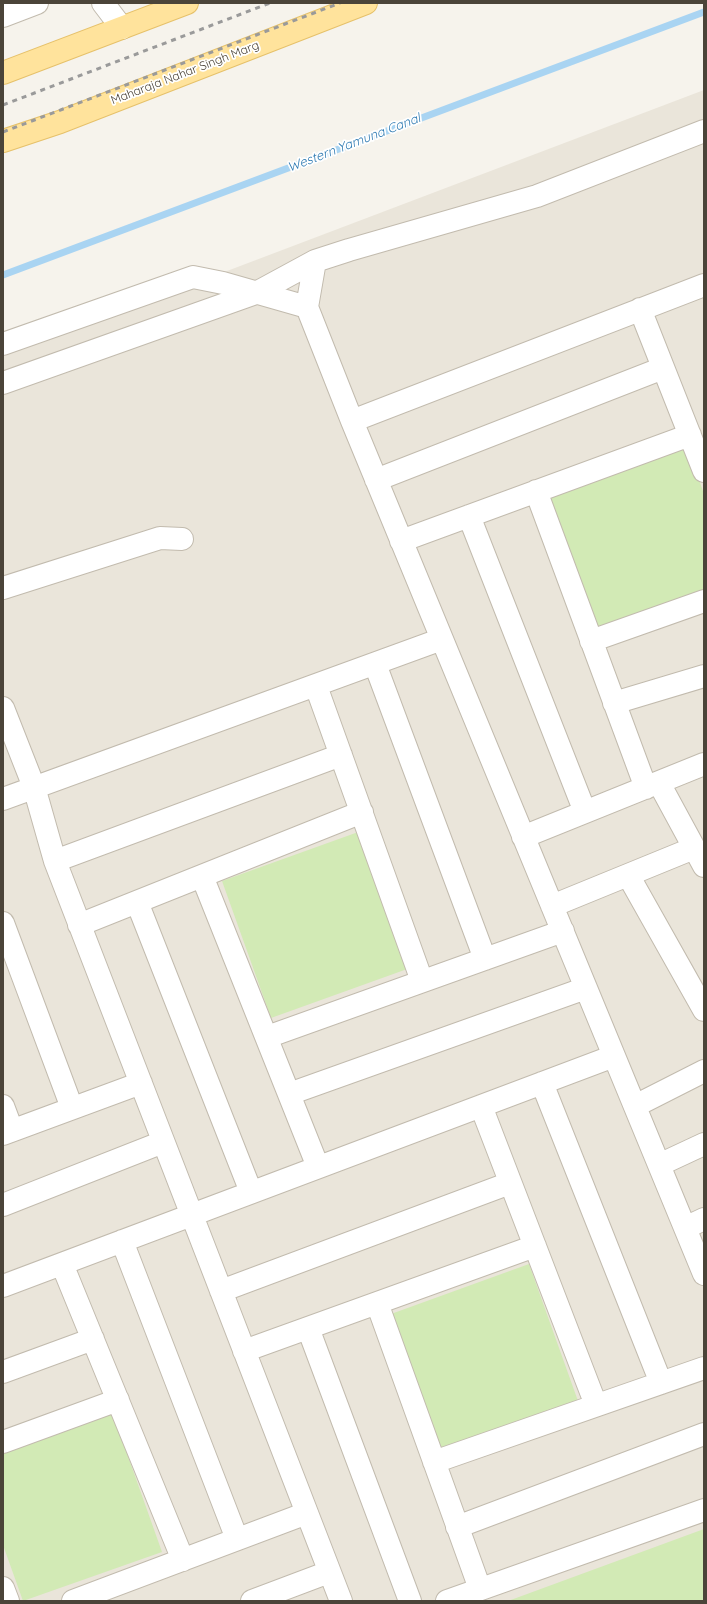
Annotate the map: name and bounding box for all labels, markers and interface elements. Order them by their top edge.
street label: Maharaja Nahar Singh Marg [109,38,261,108]
water label: Western Yamuna Canal [285,110,423,176]

